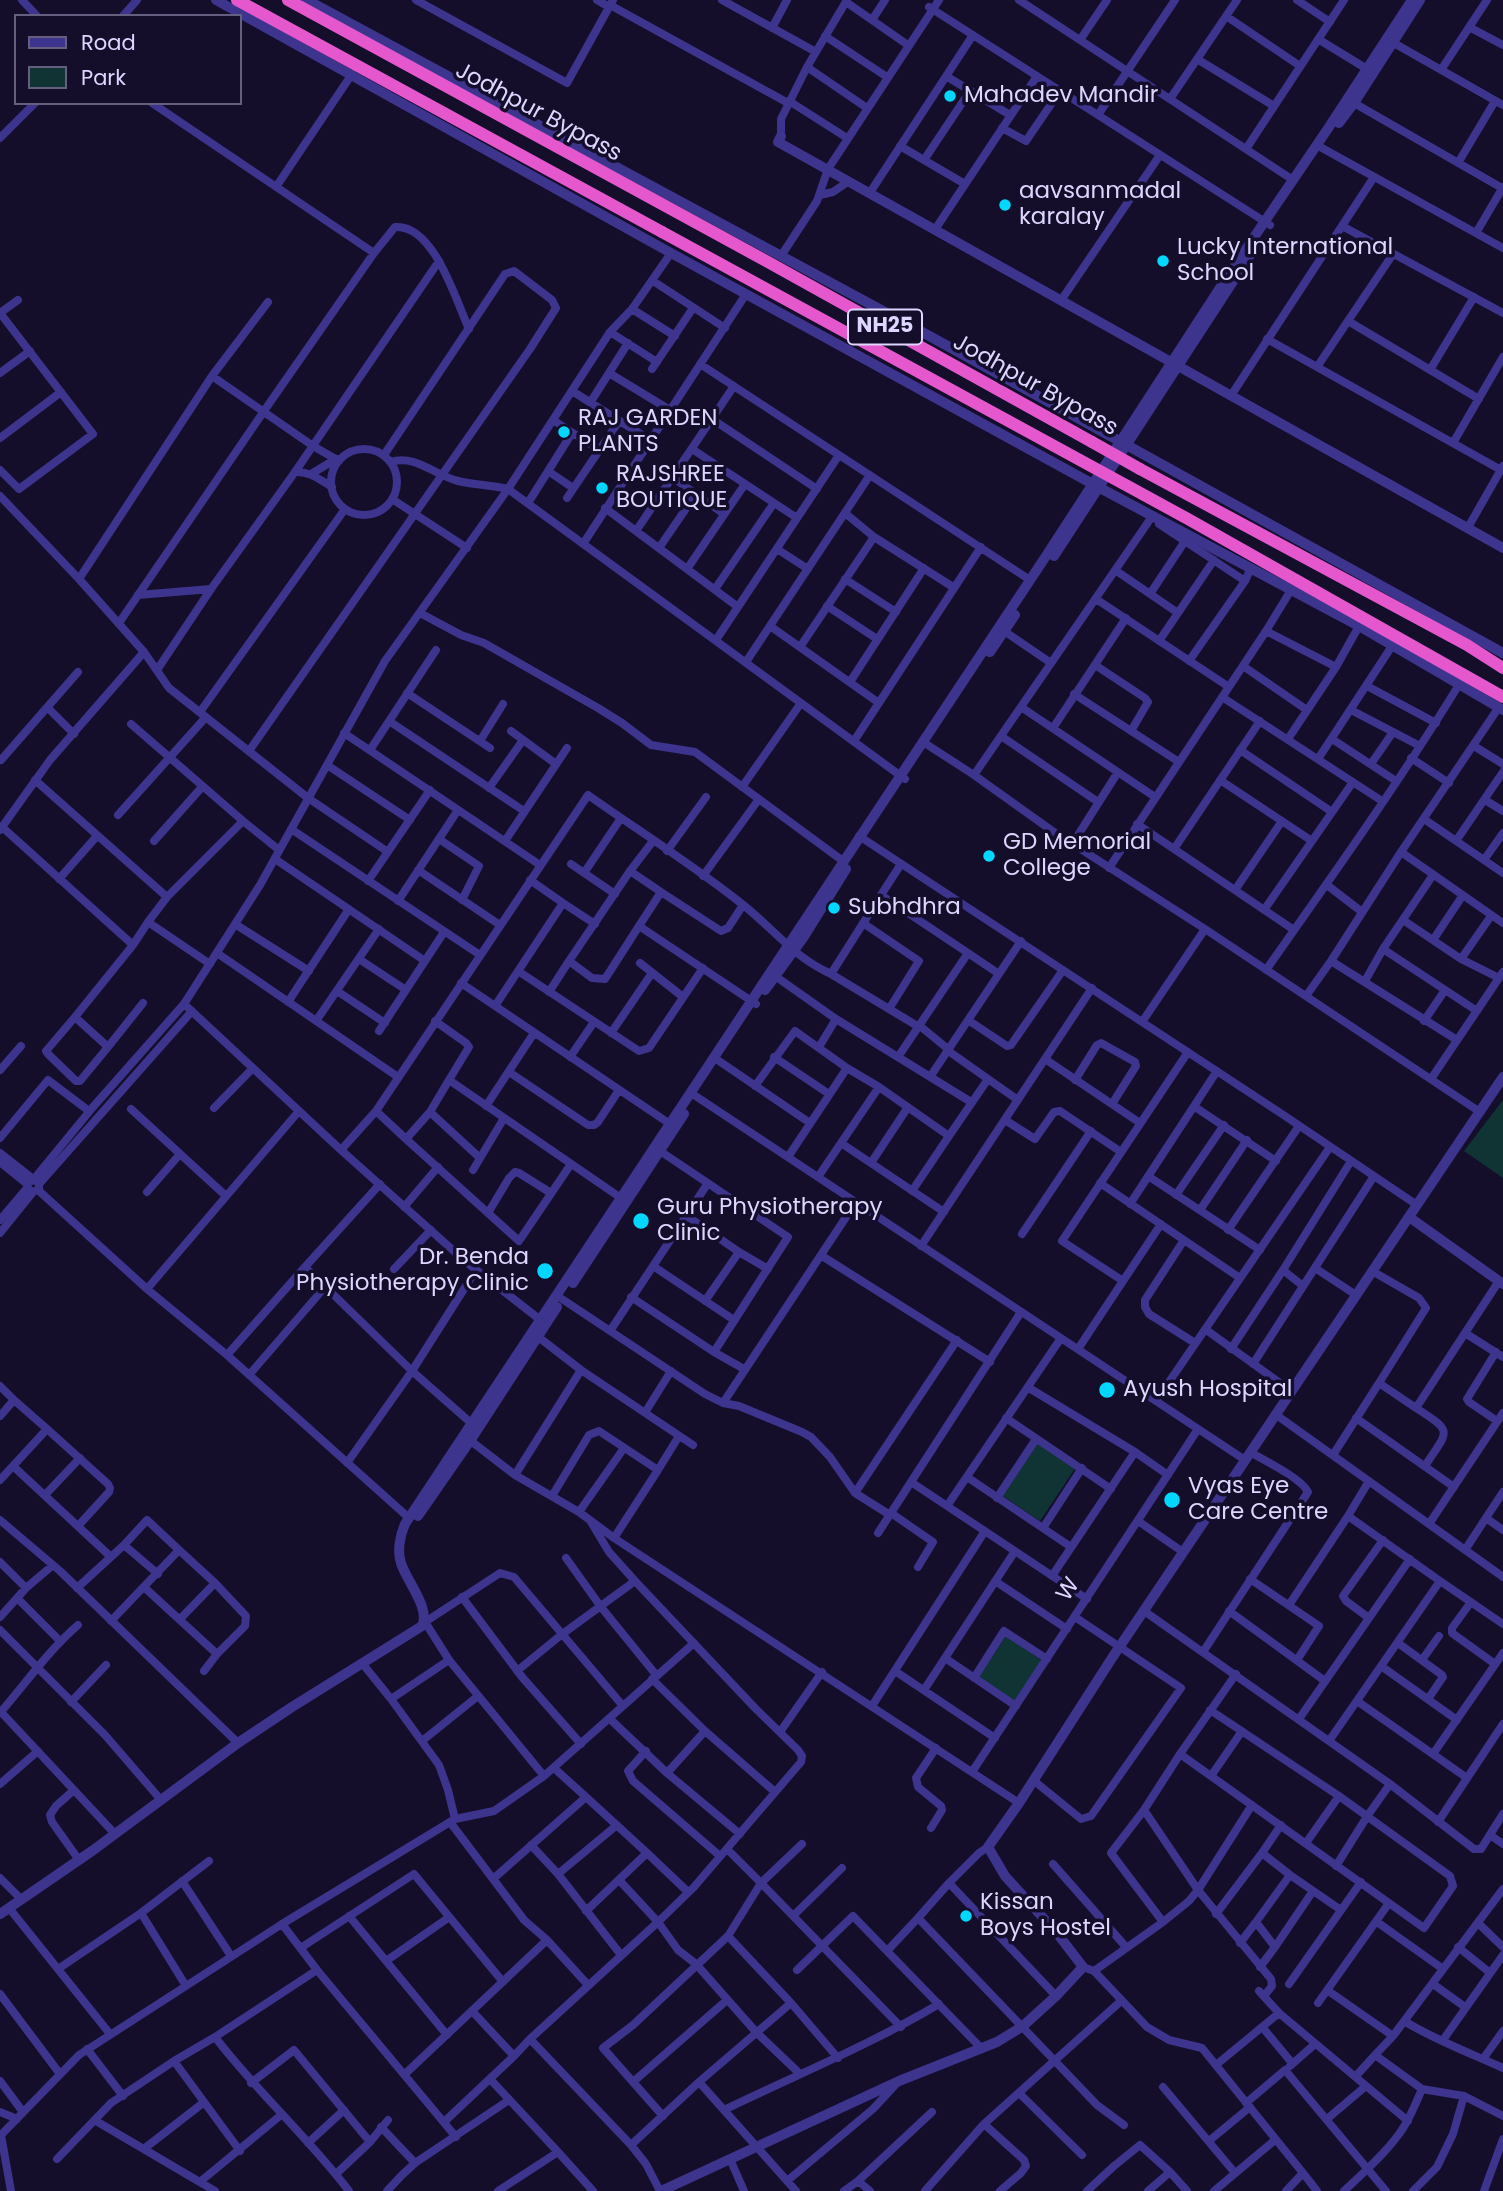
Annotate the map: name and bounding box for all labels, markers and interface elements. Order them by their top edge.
legend [14,14,242,105]
text: Road [81,28,136,57]
street label: Jodhpur Bypass [450,58,626,168]
text: Park [81,63,126,92]
place label: Mahadev Mandir [964,82,1158,110]
marker: Mahadev Mandir [942,88,958,104]
place label: aavsanmadal karalay [1019,178,1181,232]
marker: aavsanmadal karalay [997,197,1013,213]
place label: Lucky International School [1177,234,1393,288]
marker: Lucky International School [1155,253,1171,269]
road number: NH25 [848,310,922,344]
street label: Jodhpur Bypass [948,329,1122,443]
place label: RAJ GARDEN PLANTS [578,405,717,459]
marker: RAJ GARDEN PLANTS [556,424,572,440]
place label: RAJSHREE BOUTIQUE [616,461,727,515]
marker: RAJSHREE BOUTIQUE [594,480,610,496]
place label: GD Memorial College [1003,829,1151,883]
marker: GD Memorial College [981,848,997,864]
place label: Subhdhra [848,894,961,922]
marker: Subhdhra [826,900,842,916]
place label: Guru Physiotherapy Clinic [657,1194,882,1248]
marker: Guru Physiotherapy Clinic [631,1211,651,1231]
place label: Dr. Benda Physiotherapy Clinic [296,1244,529,1298]
marker: Dr. Benda Physiotherapy Clinic [535,1261,555,1281]
place label: Ayush Hospital [1123,1376,1292,1404]
marker: Ayush Hospital [1097,1380,1117,1400]
place label: Vyas Eye Care Centre [1188,1473,1328,1527]
marker: Vyas Eye Care Centre [1162,1490,1182,1510]
street label: W [1051,1573,1087,1607]
place label: Kissan Boys Hostel [980,1889,1111,1943]
marker: Kissan Boys Hostel [958,1908,974,1924]

